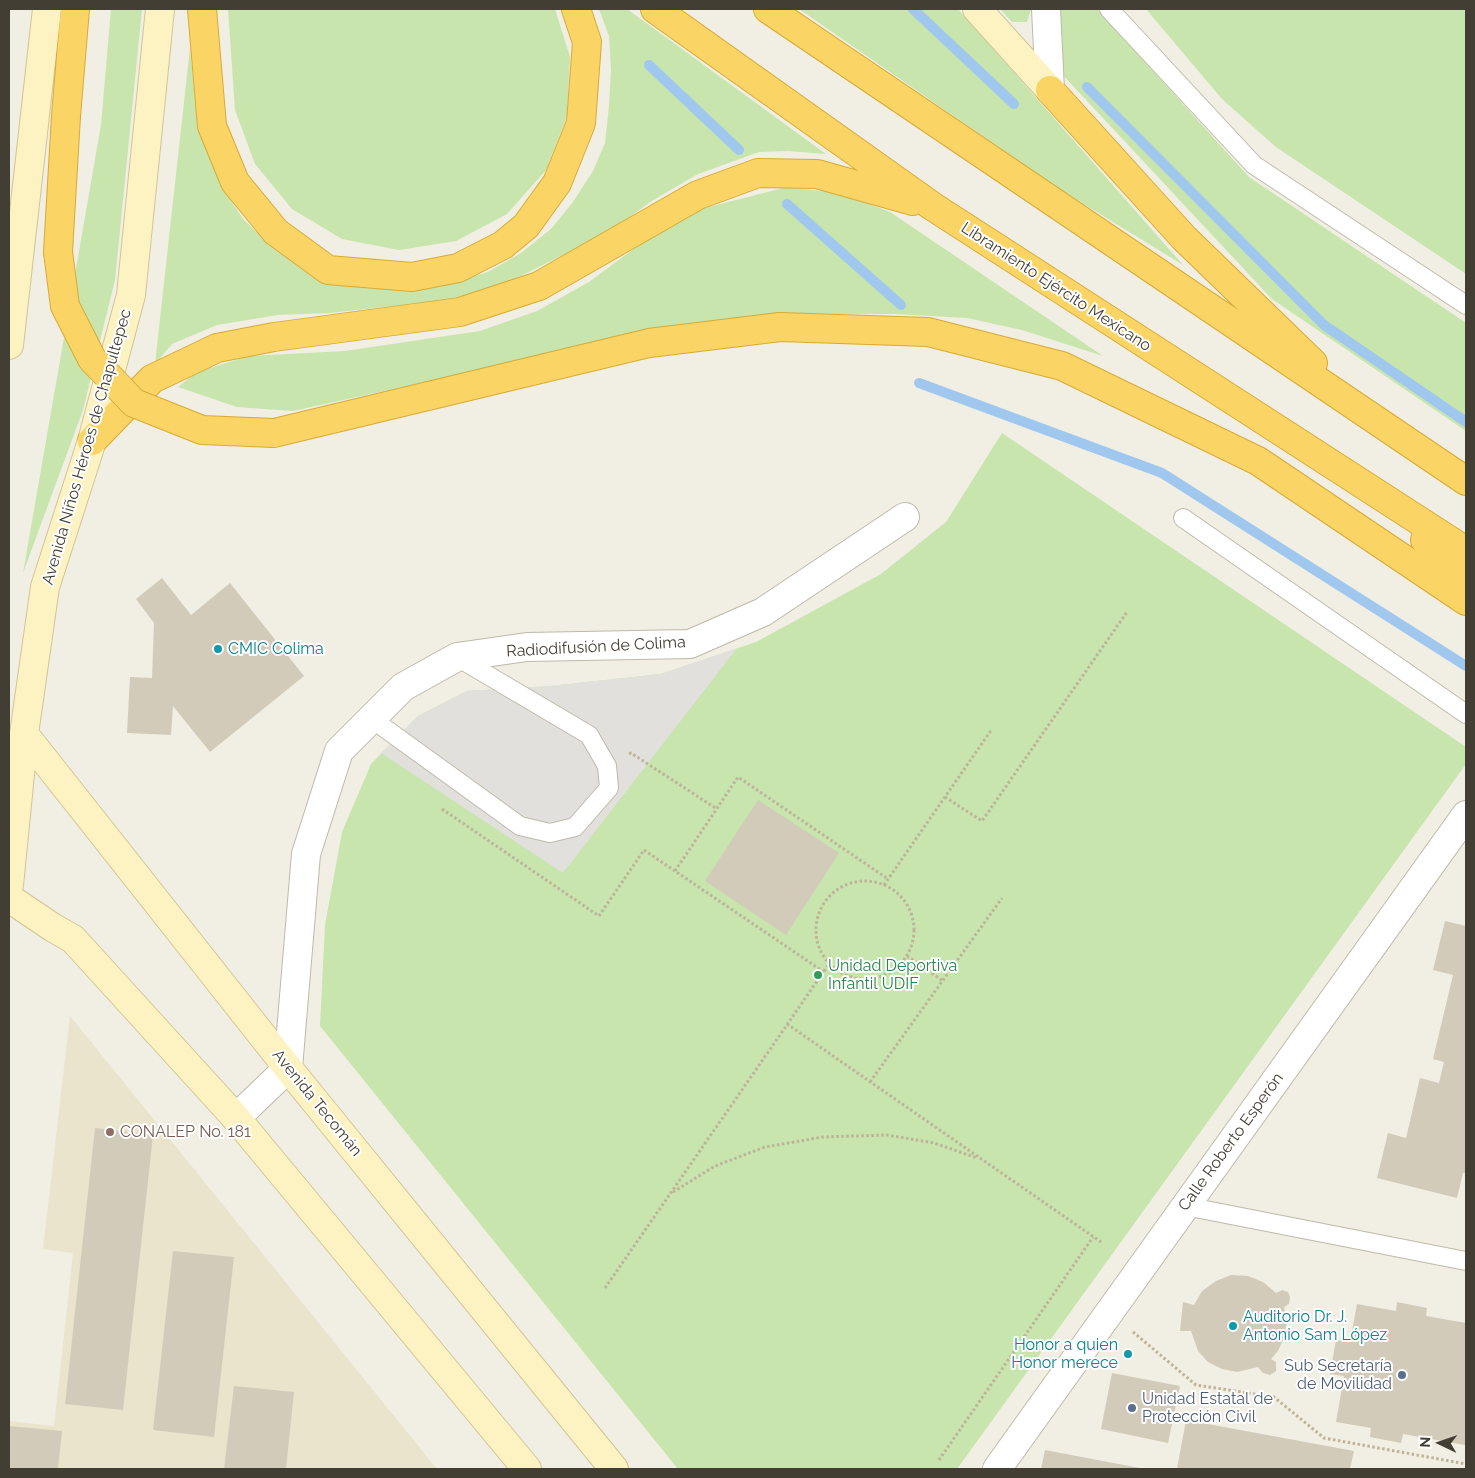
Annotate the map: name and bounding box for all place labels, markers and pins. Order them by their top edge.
place label: CMIC Colima [228,639,324,659]
marker: CMIC Colima [212,643,224,655]
place label: Unidad Deportiva Infantil UDIF [828,956,957,994]
marker: Unidad Deportiva Infantil UDIF [812,969,824,981]
place label: CONALEP No. 181 [120,1122,251,1142]
marker: CONALEP No. 181 [104,1126,116,1138]
place label: Auditorio Dr. J. Antonio Sam López [1243,1307,1387,1345]
marker: Auditorio Dr. J. Antonio Sam López [1227,1320,1239,1332]
place label: Honor a quien Honor merece [1011,1335,1118,1373]
marker: Honor a quien Honor merece [1122,1348,1134,1360]
place label: Sub Secretaría de Movilidad [1284,1356,1392,1394]
marker: Sub Secretaría de Movilidad [1396,1369,1408,1381]
place label: Unidad Estatal de Protección Civil [1142,1389,1273,1427]
marker: Unidad Estatal de Protección Civil [1126,1402,1138,1414]

